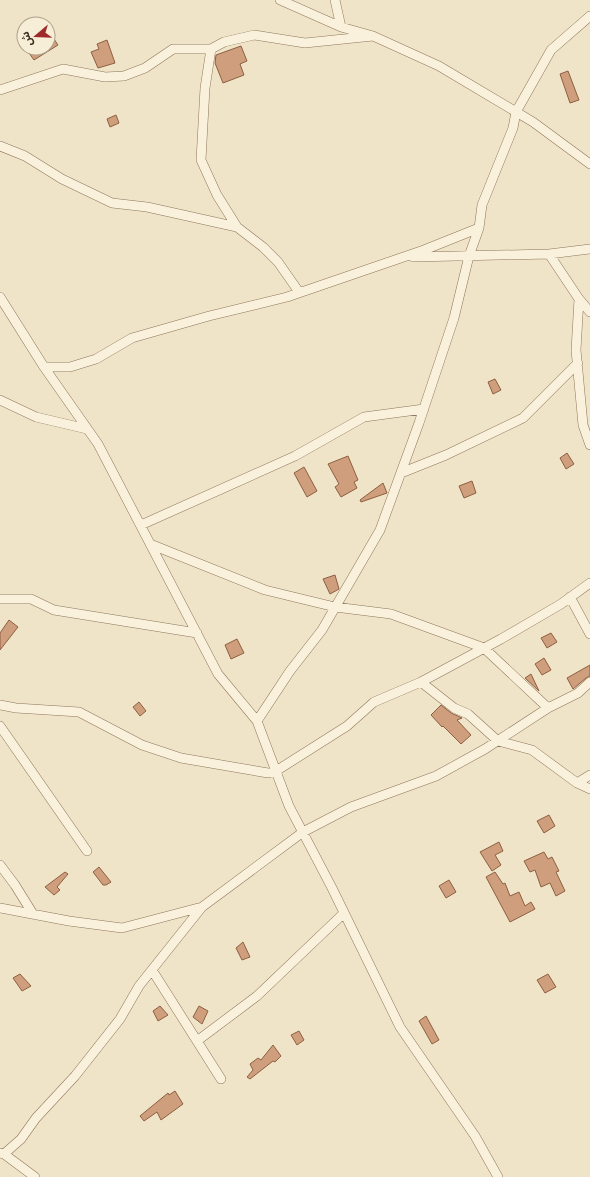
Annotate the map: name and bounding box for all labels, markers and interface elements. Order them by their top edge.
north arrow [16,16,56,56]
text: ش [18,30,36,48]

